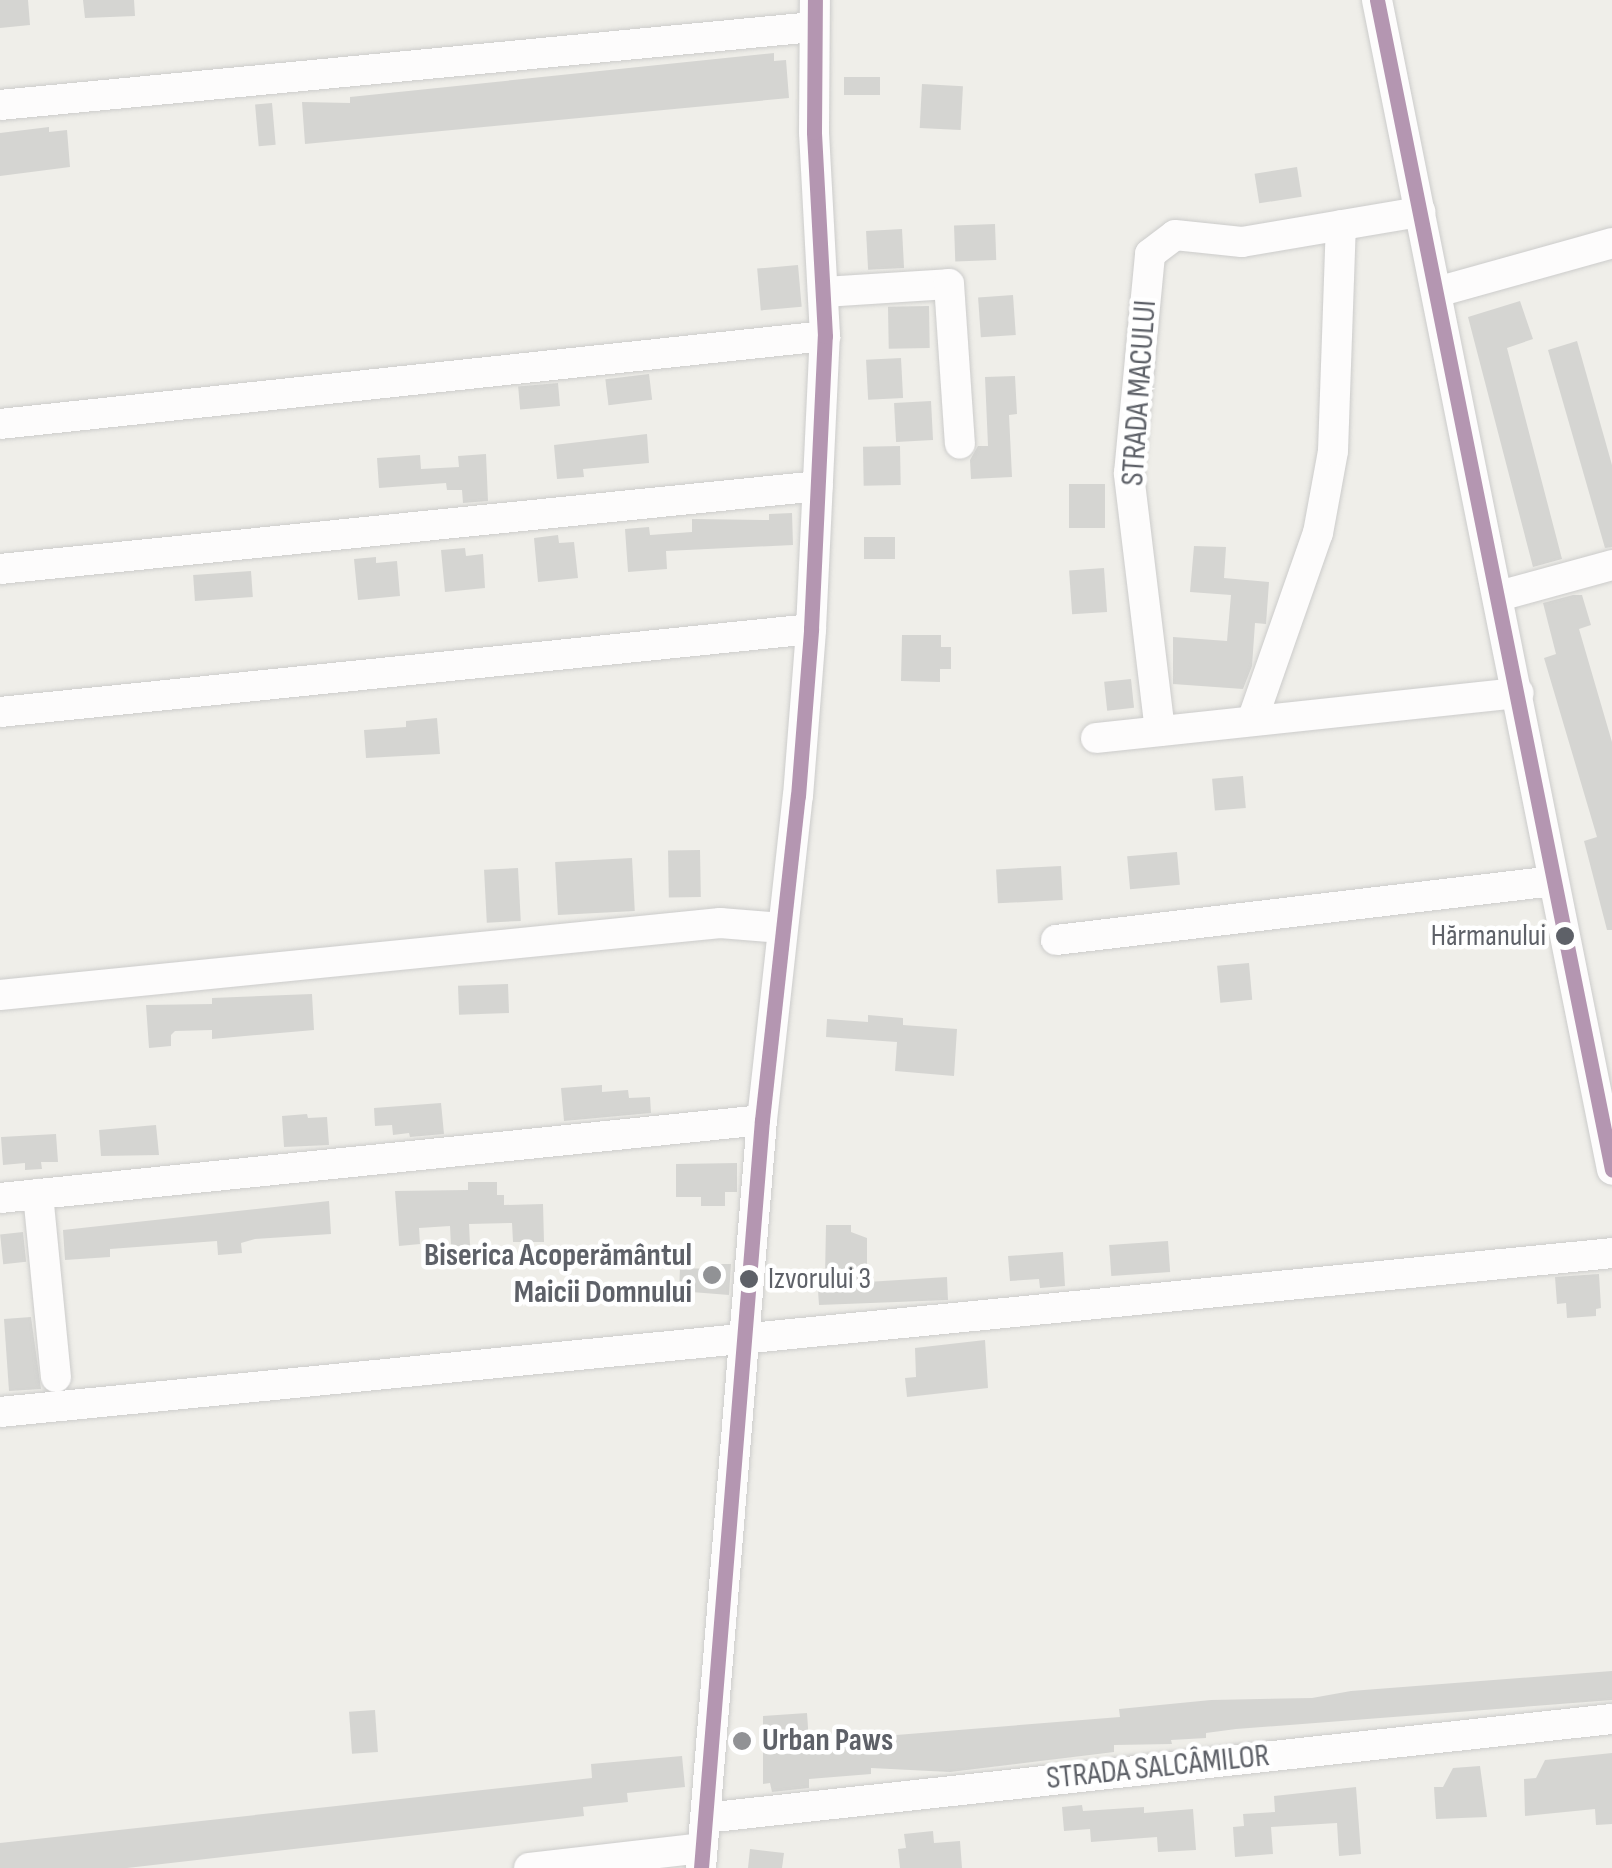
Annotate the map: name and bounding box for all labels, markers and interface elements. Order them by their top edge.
street label: STRADA MACULUI [1114,299,1166,487]
place label: Hărmanului [1431,918,1546,954]
marker: Hărmanului [1555,926,1575,946]
place label: Biserica Acoperământul Maicii Domnului [424,1238,692,1313]
place label: Izvorului 3 [768,1261,871,1297]
marker: Biserica Acoperământul Maicii Domnului [701,1264,723,1286]
marker: Izvorului 3 [739,1269,759,1289]
place label: Urban Paws [762,1722,893,1760]
marker: Urban Paws [731,1730,753,1752]
street label: STRADA SALCÂMILOR [1045,1737,1271,1799]

